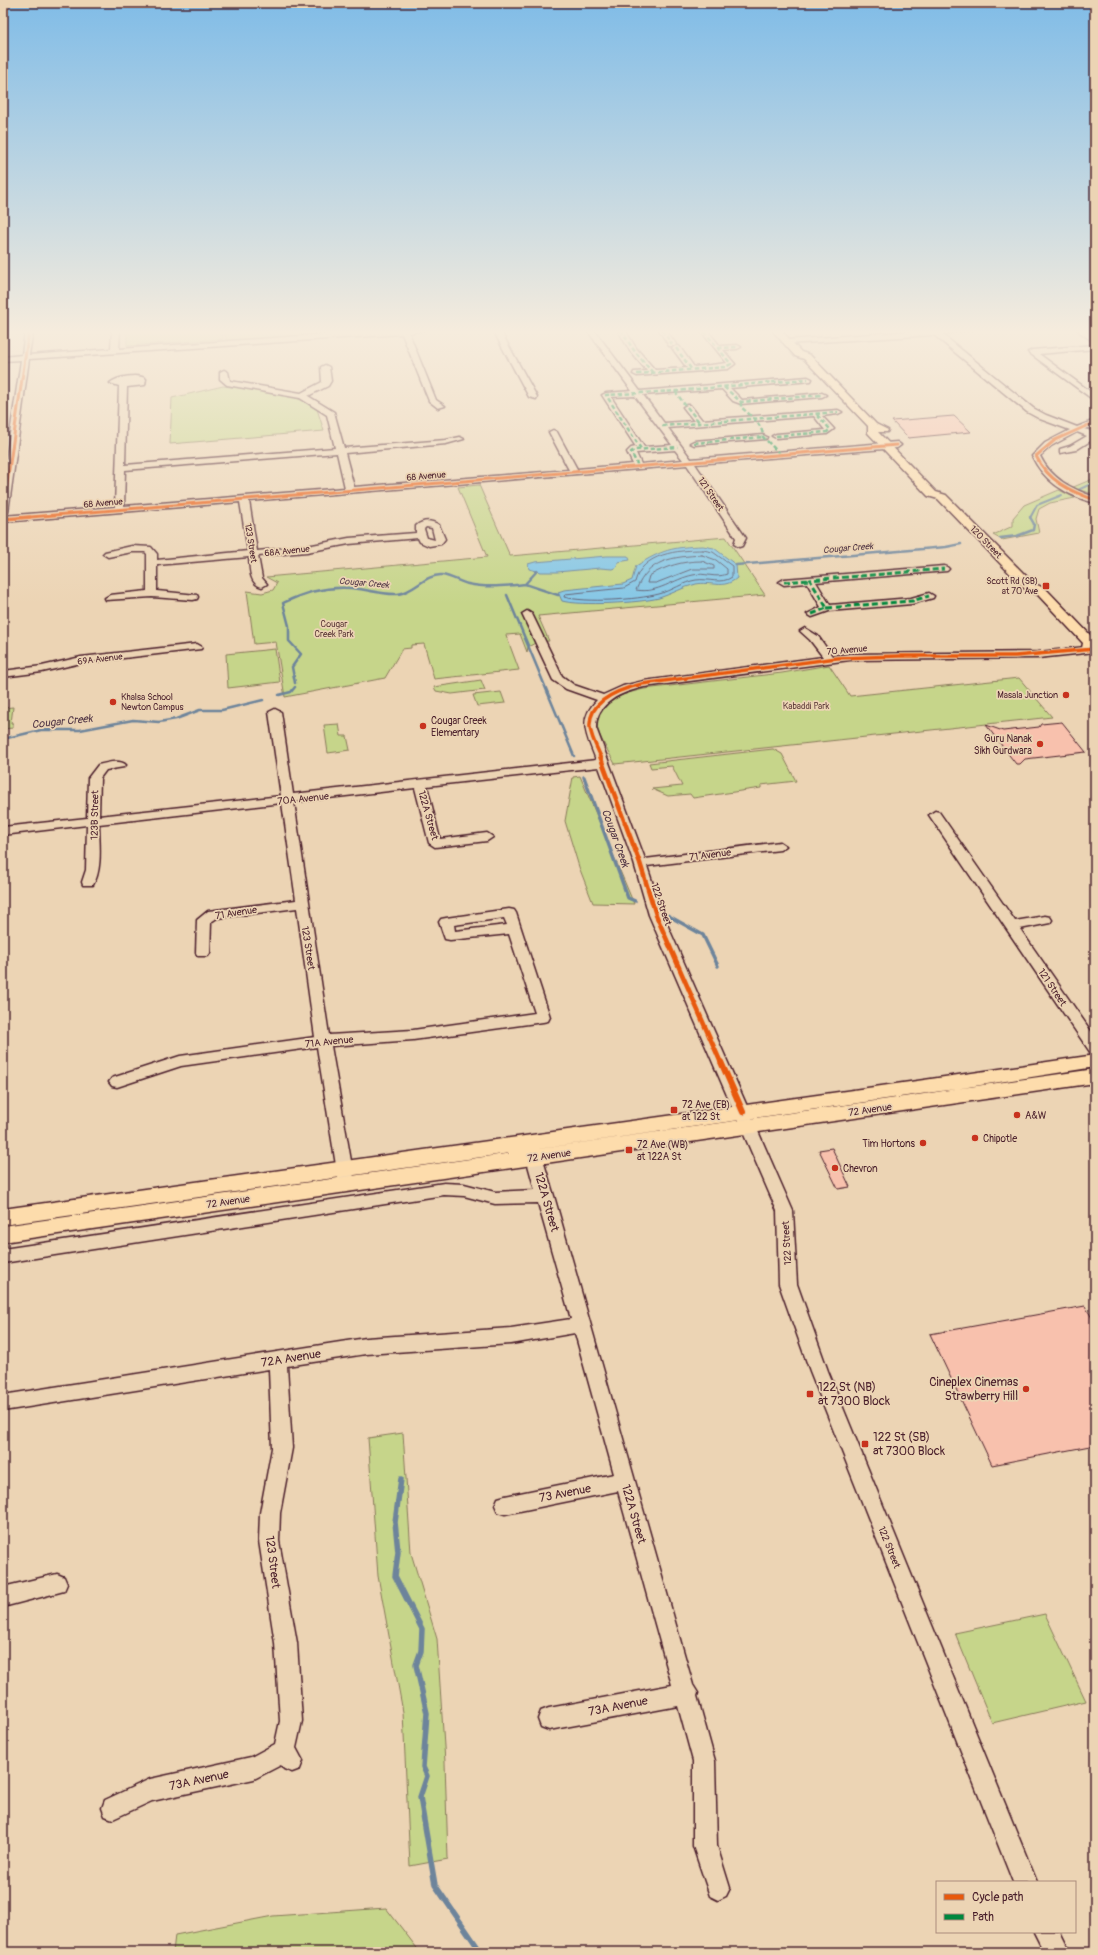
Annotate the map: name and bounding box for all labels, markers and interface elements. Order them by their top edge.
street label: 68 Avenue [406,469,447,484]
street label: 121 Street [695,475,726,514]
street label: 68 Avenue [83,496,124,511]
street label: 123 Street [242,523,259,564]
street label: 120 Street [967,524,1004,561]
water label: Cougar Creek [823,541,875,556]
street label: 68A Avenue [264,544,311,559]
water label: Cougar Creek [339,576,391,591]
place label: Scott Rd (SB) at 70 Ave [986,576,1039,597]
marker: Scott Rd (SB) at 70 Ave [1041,581,1051,591]
park label: Cougar Creek Park [315,619,354,640]
street label: 70 Avenue [826,643,868,658]
street label: 69A Avenue [77,651,124,668]
place label: Masala Junction [997,690,1058,701]
marker: Masala Junction [1061,690,1071,700]
place label: Khalsa School Newton Campus [121,692,184,713]
marker: Khalsa School Newton Campus [108,697,118,707]
park label: Kabaddi Park [783,701,829,712]
water label: Cougar Creek [31,712,95,731]
place label: Cougar Creek Elementary [431,715,487,739]
marker: Cougar Creek Elementary [418,721,428,731]
place label: Guru Nanak Sikh Gurdwara [974,733,1033,757]
marker: Guru Nanak Sikh Gurdwara [1035,739,1045,749]
street label: 123B Street [89,789,101,840]
street label: 122A Street [415,789,441,842]
street label: 70A Avenue [277,790,329,808]
water label: Cougar Creek [599,807,633,870]
street label: 71 Avenue [688,846,732,864]
street label: 122 Street [648,881,674,928]
street label: 71 Avenue [214,904,258,922]
street label: 123 Street [299,925,318,972]
street label: 121 Street [1035,967,1070,1009]
street label: 71A Avenue [304,1033,354,1051]
place label: 72 Ave (EB) at 122 St [682,1099,730,1123]
street label: 72 Avenue [848,1101,893,1119]
marker: 72 Ave (EB) at 122 St [669,1105,679,1115]
marker: A&W [1012,1110,1022,1120]
place label: A&W [1025,1110,1047,1122]
marker: Chipotle [970,1133,980,1143]
place label: Chipotle [983,1133,1017,1145]
place label: Tim Hortons [862,1138,916,1150]
marker: Tim Hortons [918,1138,928,1148]
place label: 72 Ave (WB) at 122A St [637,1139,688,1163]
marker: 72 Ave (WB) at 122A St [624,1145,634,1155]
street label: 72 Avenue [527,1147,572,1165]
marker: Chevron [830,1163,840,1173]
place label: Chevron [843,1163,878,1175]
street label: 122A Street [531,1171,562,1234]
street label: 72 Avenue [206,1193,251,1211]
street label: 122 Street [780,1220,794,1265]
street label: 72A Avenue [260,1346,322,1371]
place label: Cineplex Cinemas Strawberry Hill [929,1375,1019,1404]
place label: 122 St (NB) at 7300 Block [818,1380,890,1409]
marker: Cineplex Cinemas Strawberry Hill [1021,1384,1031,1394]
marker: 122 St (NB) at 7300 Block [805,1389,815,1399]
place label: 122 St (SB) at 7300 Block [873,1430,945,1459]
marker: 122 St (SB) at 7300 Block [860,1439,870,1449]
street label: 73 Avenue [538,1481,592,1506]
street label: 122A Street [618,1483,649,1546]
street label: 122 Street [875,1525,903,1571]
street label: 123 Street [262,1535,283,1589]
street label: 73A Avenue [587,1693,649,1720]
street label: 73A Avenue [168,1767,230,1794]
legend [936,1881,1076,1933]
text: Cycle path [972,1890,1024,1905]
text: Path [972,1910,994,1925]

